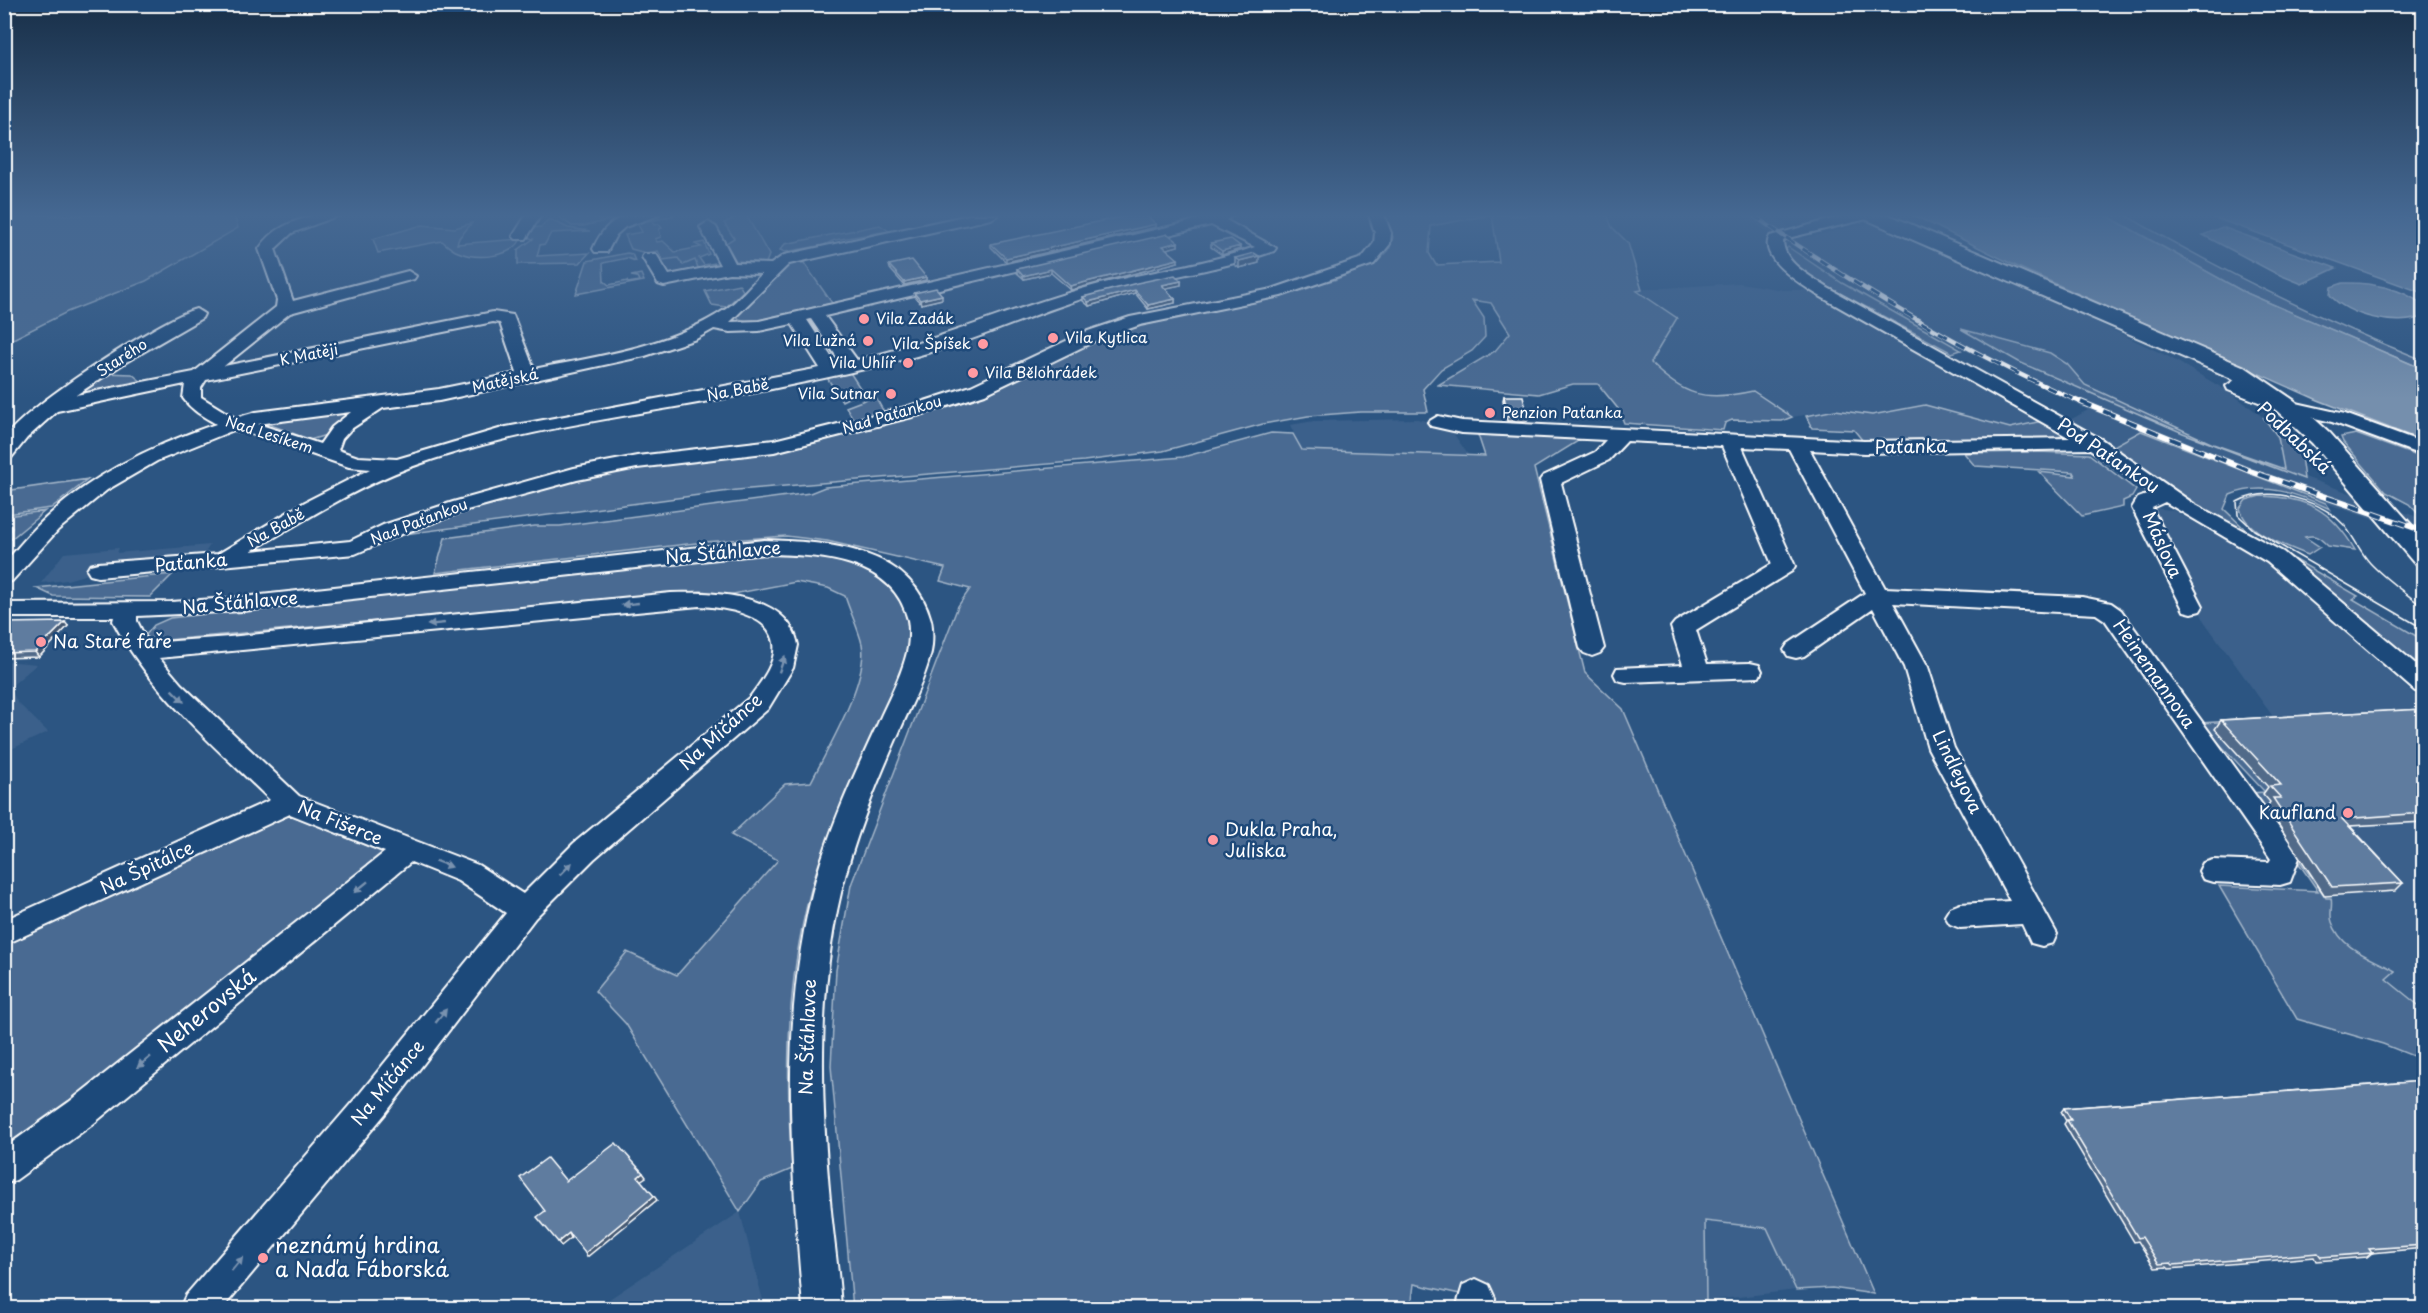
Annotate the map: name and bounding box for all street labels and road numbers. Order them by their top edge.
street label: Starého [91,332,151,382]
street label: K Matěji [278,337,340,370]
street label: Matějská [470,361,540,398]
street label: Na Babě [705,371,771,406]
street label: Nad Paťankou [839,388,944,439]
street label: Podbabská [2252,395,2339,480]
street label: Nad Lesíkem [223,409,316,459]
street label: Pod Paťankou [2052,410,2166,499]
street label: Paťanka [1874,431,1948,460]
street label: Nad Paťankou [366,491,470,550]
street label: Na Babě [242,501,308,552]
street label: Máslova [2137,507,2190,582]
street label: Na Šťáhlavce [664,533,782,570]
street label: Paťanka [154,545,229,578]
street label: Na Šťáhlavce [181,583,299,620]
street label: Heinemannova [2107,613,2203,733]
street label: Na Míčánce [672,686,768,776]
street label: Lindleyova [1926,725,1990,818]
street label: Na Fišerce [294,792,387,851]
street label: Na Špitálce [95,833,198,900]
street label: Neherovská [150,960,262,1059]
street label: Na Šťáhlavce [791,978,822,1095]
street label: Na Míčánce [344,1033,430,1131]

